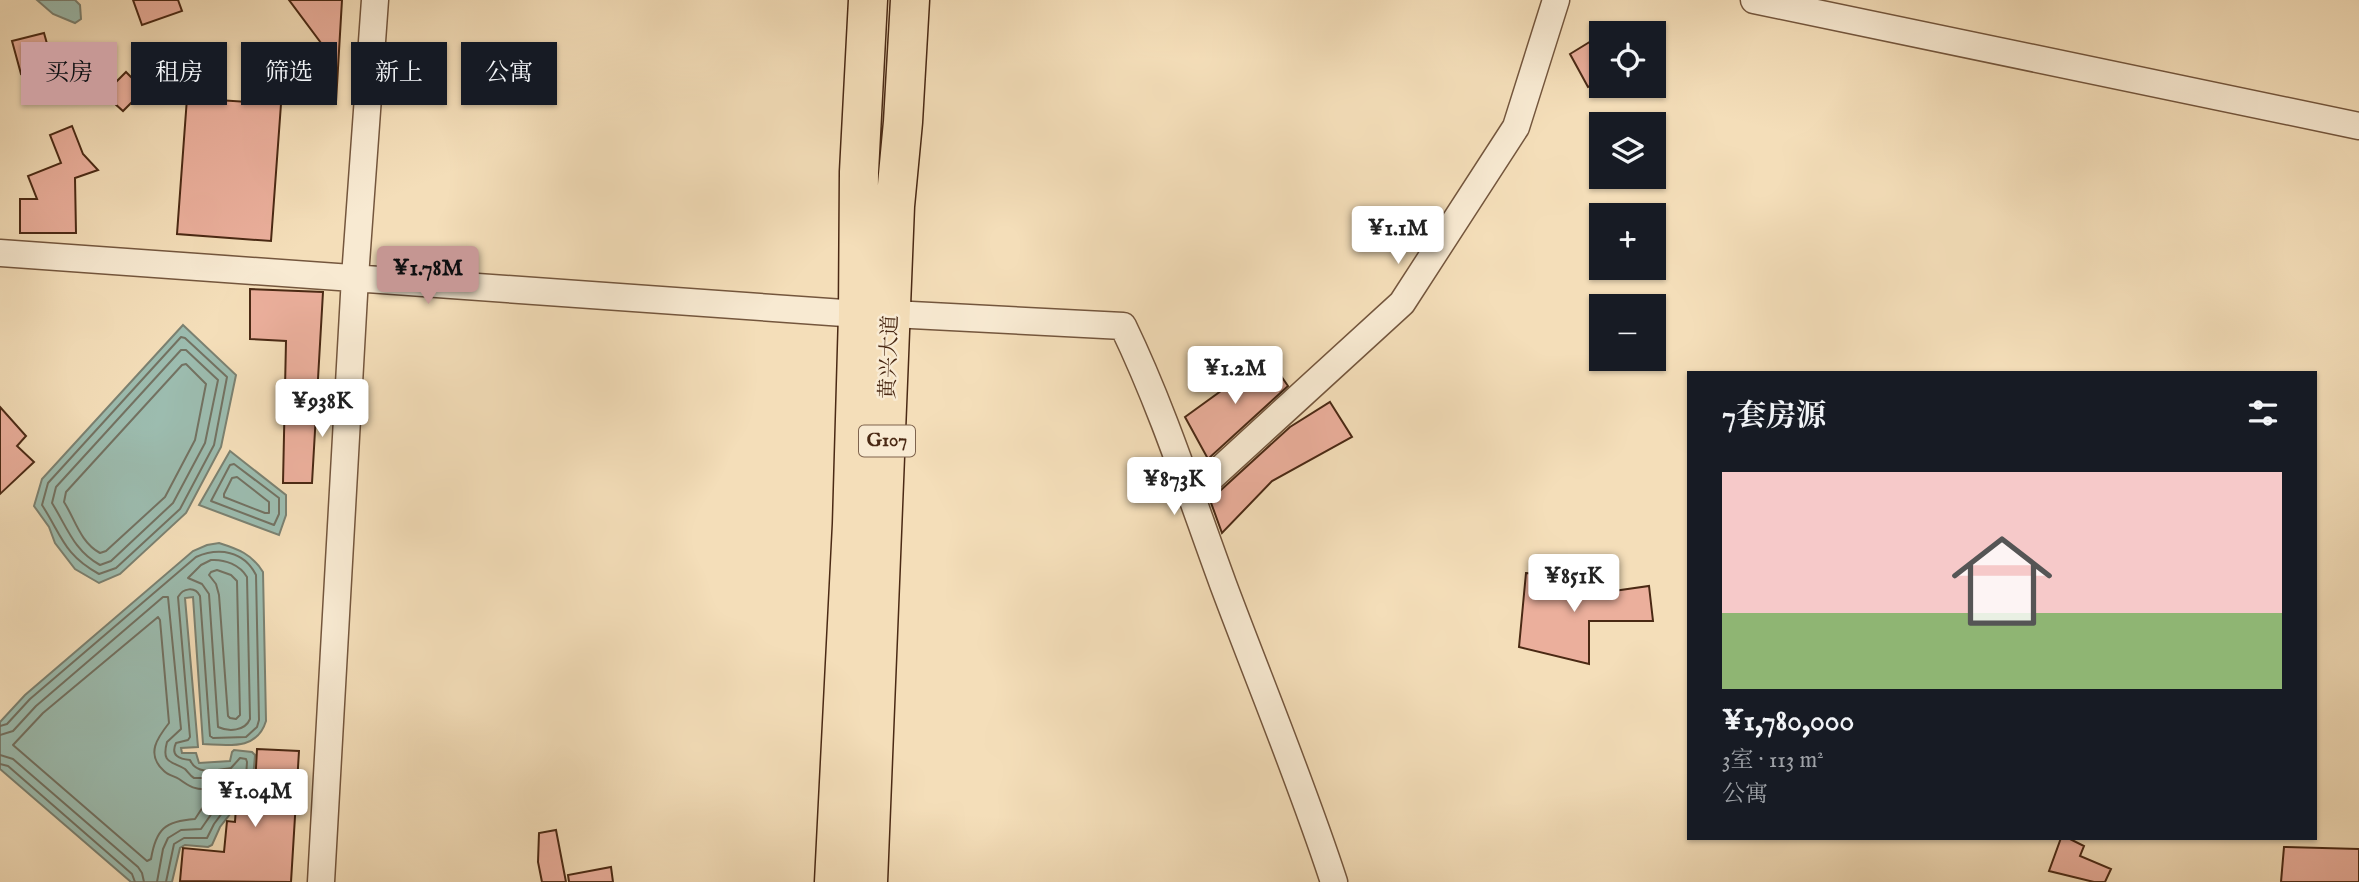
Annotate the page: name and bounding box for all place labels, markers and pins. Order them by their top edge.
pin: ¥1.1M [1349,206,1447,266]
pin: ¥1.78M [371,246,485,306]
pin: ¥1.2M [1186,346,1284,406]
pin: ¥938K [273,380,371,439]
pin: ¥873K [1125,458,1223,517]
pin: ¥851K [1525,554,1623,614]
pin: ¥1.04M [198,770,312,829]

